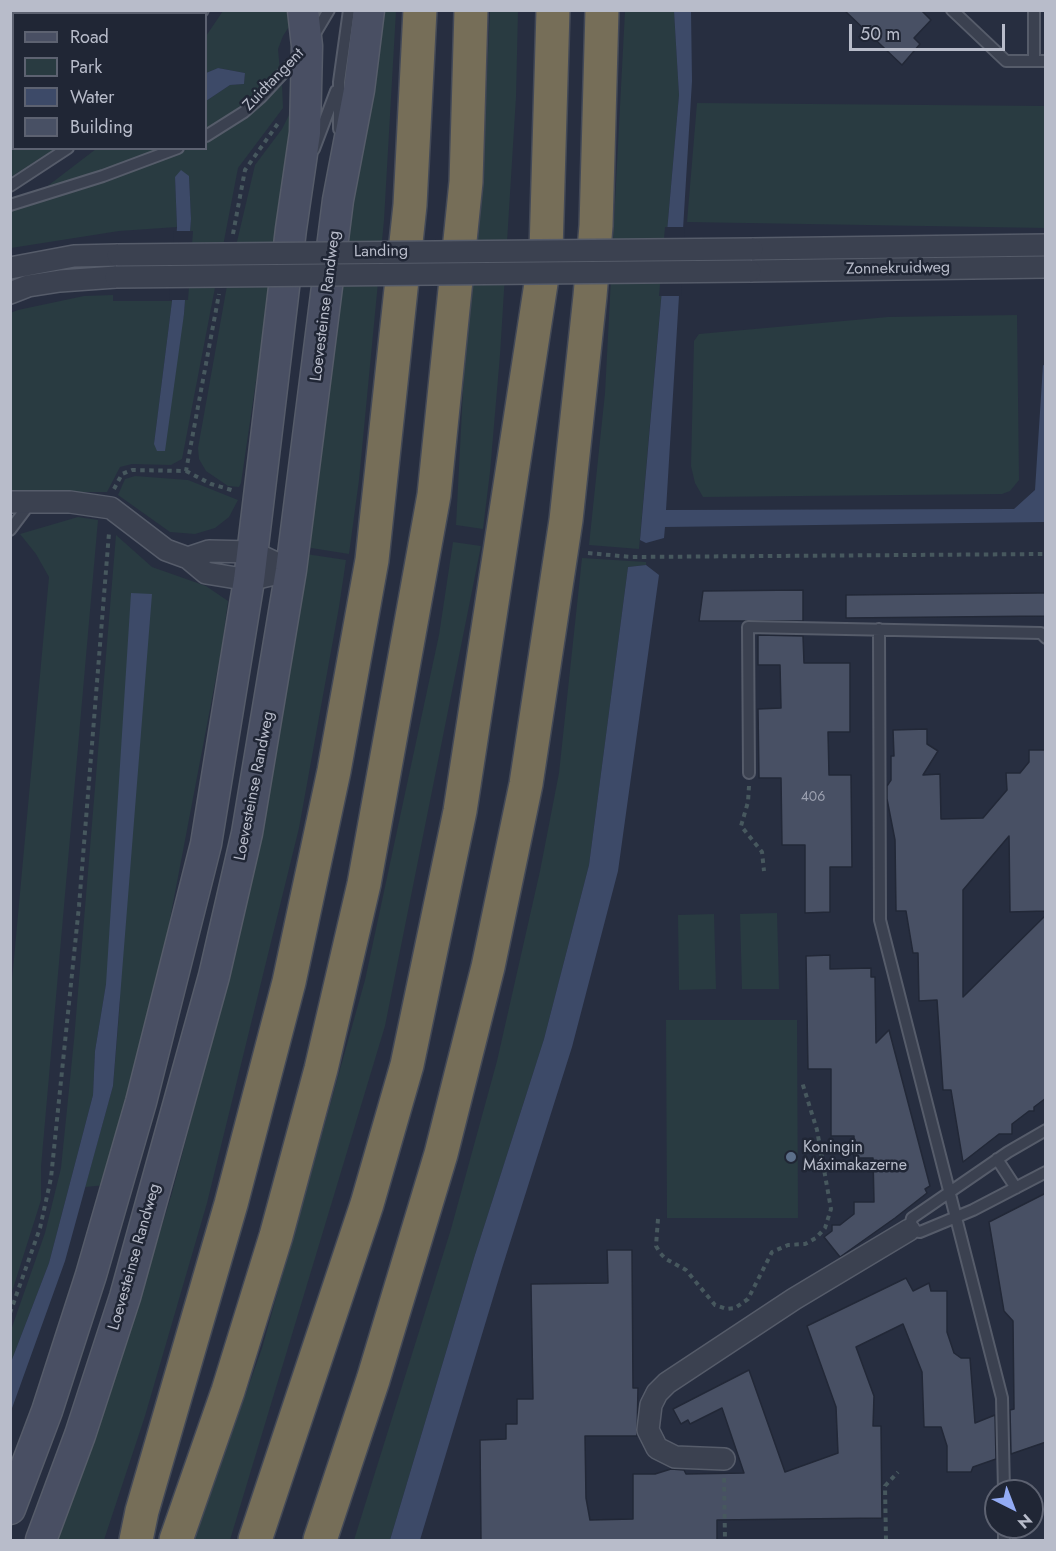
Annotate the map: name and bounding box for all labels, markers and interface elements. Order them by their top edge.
legend [12,12,207,150]
scale bar [852,12,1008,50]
text: 50 m [860,21,900,47]
text: Road [70,24,109,50]
street label: Zuidtangent [239,45,309,115]
text: Park [70,54,102,80]
text: Water [70,84,114,110]
text: Building [70,114,133,140]
street label: Loevesteinse Randweg [307,230,345,382]
street label: Landing [354,242,408,262]
street label: Zonnekruidweg [846,258,950,280]
street label: Loevesteinse Randweg [231,710,279,862]
house number: 406 [801,790,825,806]
place label: Koningin Máximakazerne [803,1138,907,1176]
marker: Koningin Máximakazerne [784,1150,798,1164]
street label: Loevesteinse Randweg [105,1181,165,1333]
north arrow [984,1479,1044,1539]
text: N [1013,1508,1037,1534]

